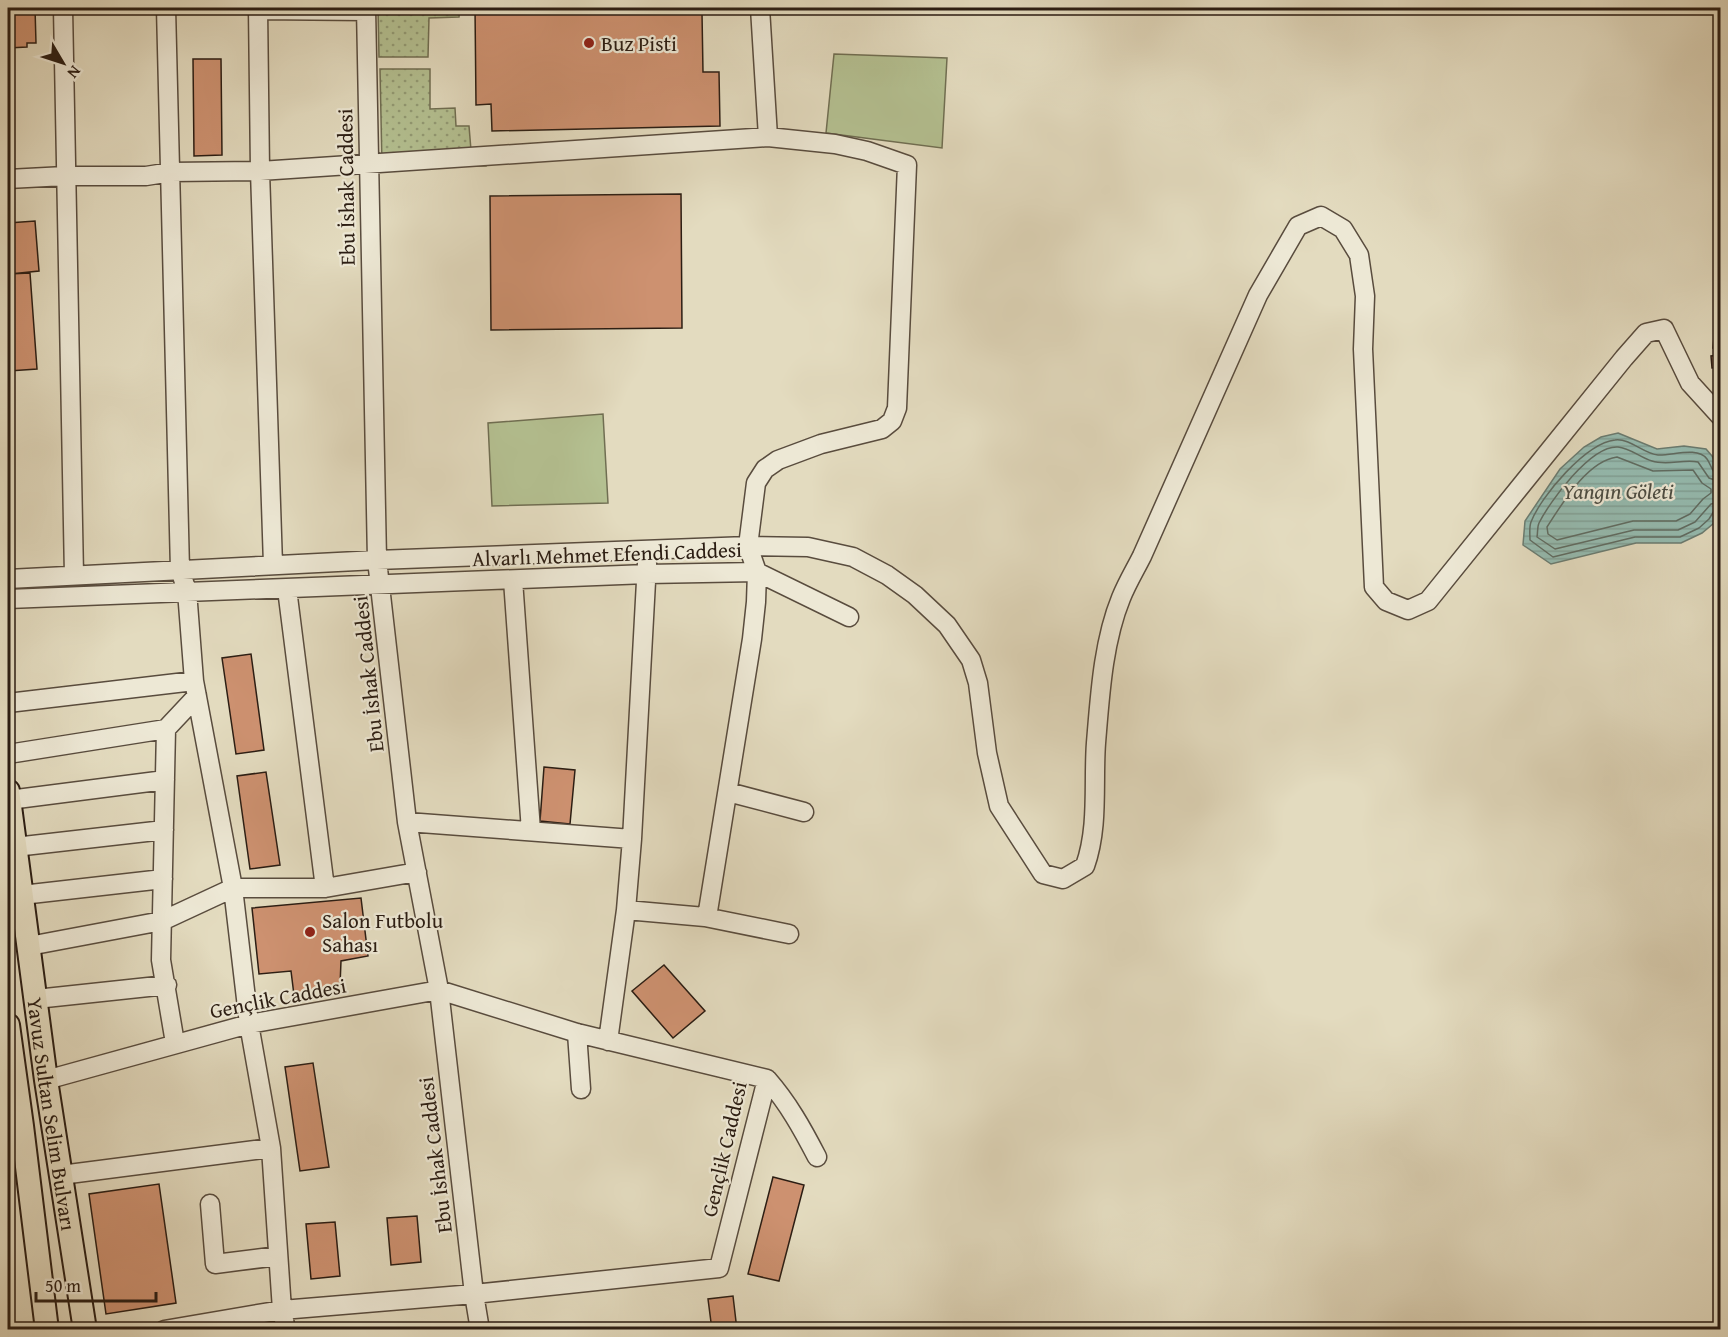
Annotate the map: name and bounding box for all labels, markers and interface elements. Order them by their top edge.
place label: Buz Pisti [601,28,677,59]
north arrow [33,33,93,93]
marker: Buz Pisti [582,36,596,50]
text: N [62,61,87,84]
street label: Ebu İshak Caddesi [329,108,363,266]
water label: Yangın Göleti [1562,475,1674,507]
street label: Alvarlı Mehmet Efendi Caddesi [471,534,743,574]
street label: Ebu İshak Caddesi [344,594,392,754]
place label: Salon Futbolu Sahası [322,905,444,960]
marker: Salon Futbolu Sahası [303,925,317,939]
street label: Gençlik Caddesi [207,970,349,1026]
street label: Yavuz Sultan Selim Bulvarı [20,995,85,1233]
street label: Ebu İshak Caddesi [410,1075,460,1235]
street label: Gençlik Caddesi [693,1078,755,1220]
scale bar [36,1265,156,1303]
text: 50 m [45,1272,81,1299]

